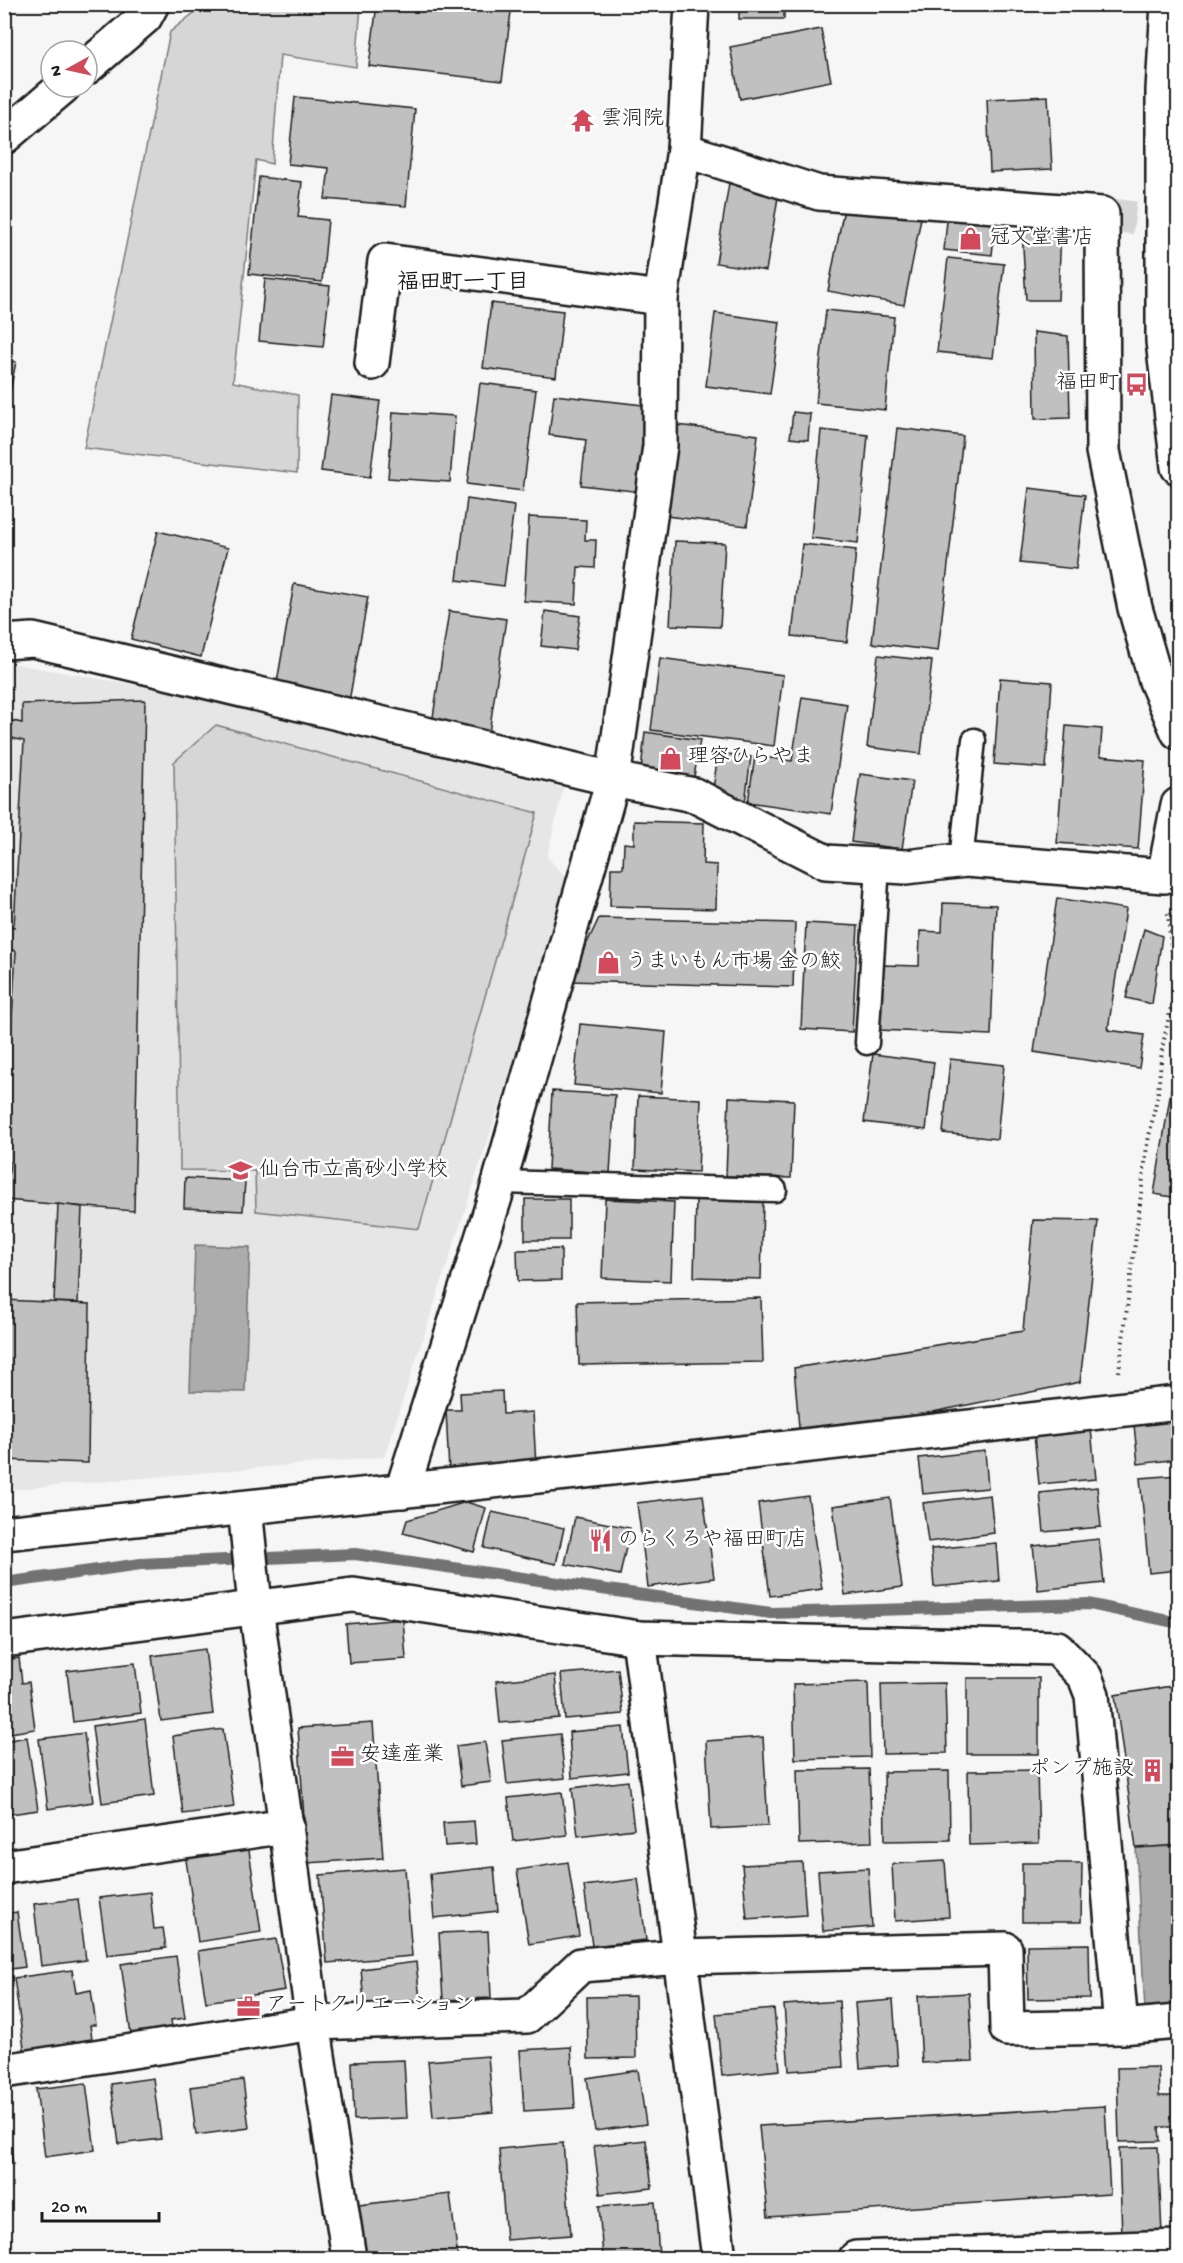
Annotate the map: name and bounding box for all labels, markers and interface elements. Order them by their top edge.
north arrow [39,39,99,99]
text: N [47,64,68,77]
temple icon: 雲洞院 [570,107,596,133]
place label: 雲洞院 [601,107,664,133]
place label: 冠文堂書店 [989,225,1094,252]
shop icon: 冠文堂書店 [958,226,984,252]
district label: 福田町一丁目 [397,270,529,297]
place label: 福田町 [1056,371,1119,397]
bus stop icon: 福田町 [1124,371,1150,397]
shop icon: 理容ひらやま [657,745,683,771]
place label: 理容ひらやま [688,745,814,771]
shop icon: うまいもん市場 金の鮫 [595,950,621,976]
place label: うまいもん市場 金の鮫 [626,950,841,976]
place label: 仙台市立高砂小学校 [259,1157,448,1184]
school or university icon: 仙台市立高砂小学校 [228,1158,254,1184]
place label: のらくろや福田町店 [618,1527,807,1554]
restaurant icon: のらくろや福田町店 [587,1528,613,1554]
place label: 安達産業 [360,1742,444,1769]
office icon: 安達産業 [329,1743,355,1769]
place label: ポンプ施設 [1029,1757,1134,1783]
building icon: ポンプ施設 [1139,1757,1165,1783]
office icon: アートクリエーション [235,1993,261,2019]
place label: アートクリエーション [266,1994,475,2019]
scale bar [42,2185,159,2223]
text: 20 m [51,2198,87,2219]

